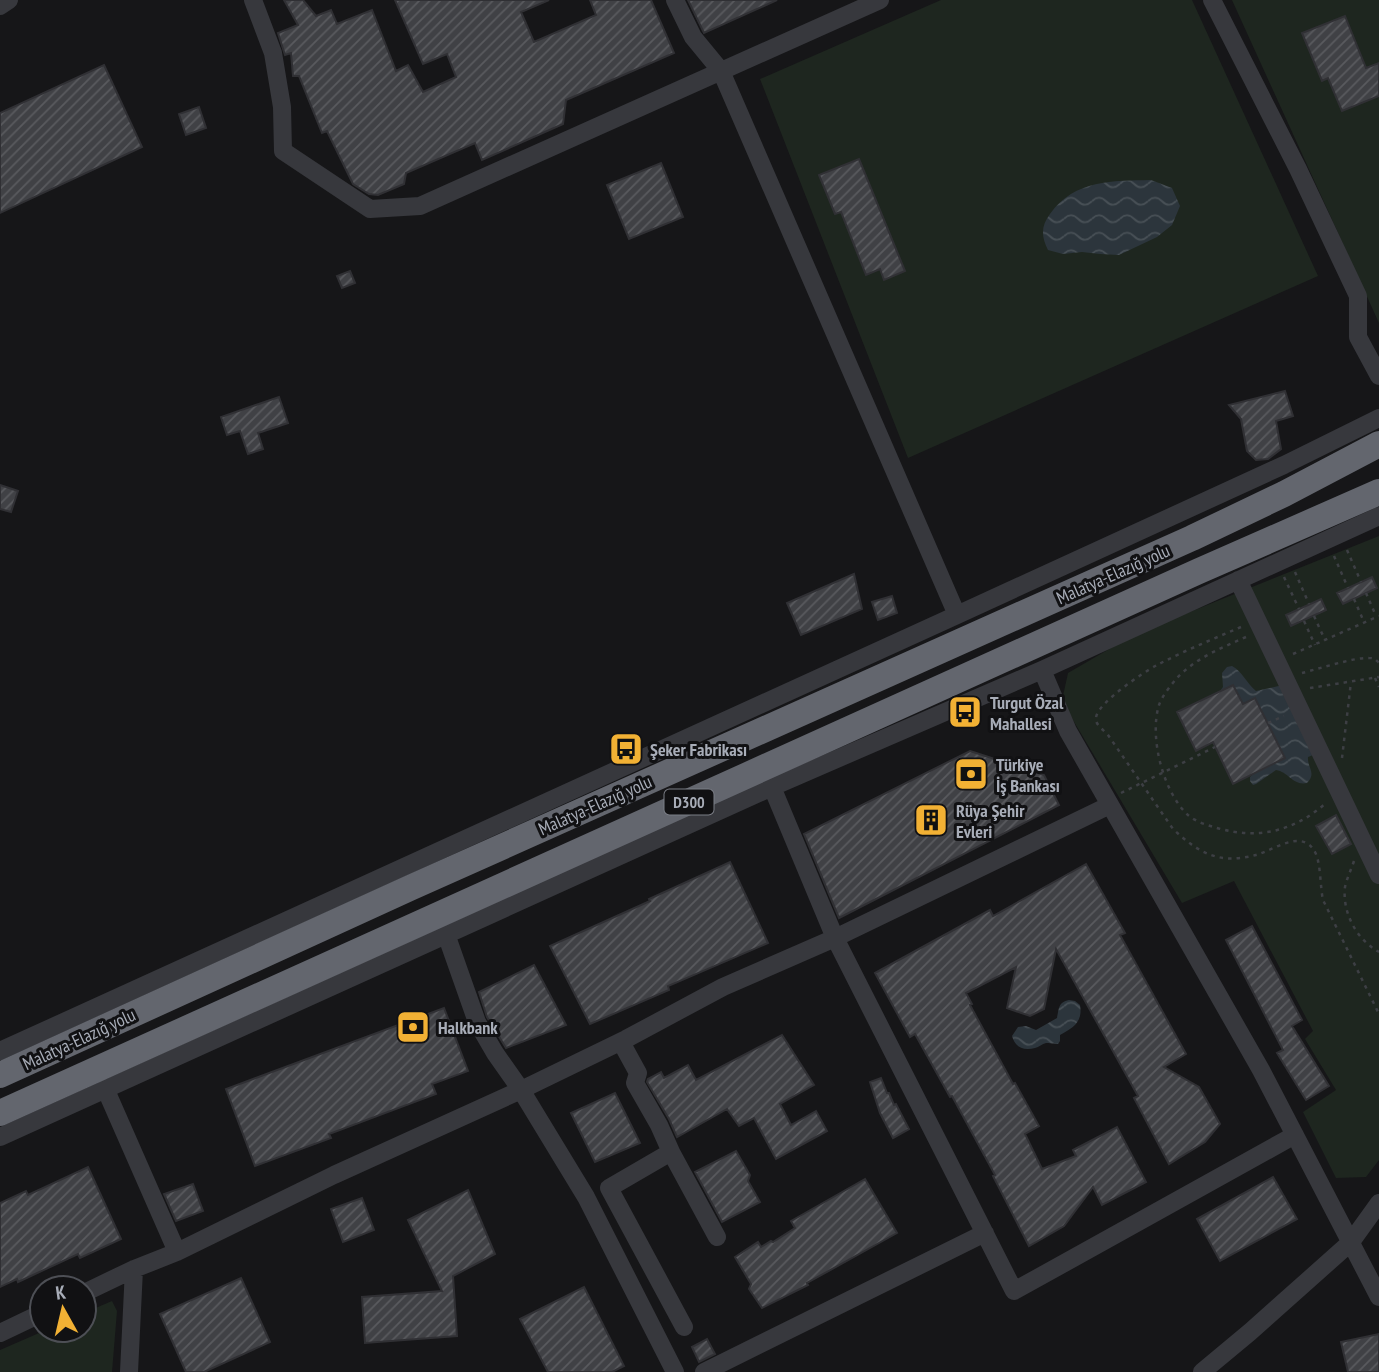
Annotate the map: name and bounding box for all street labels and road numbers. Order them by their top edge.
street label: Malatya-Elazığ yolu [1053,539,1173,609]
street label: Malatya-Elazığ yolu [535,770,655,840]
road number: D300 [664,790,714,814]
street label: Malatya-Elazığ yolu [19,1003,139,1075]

